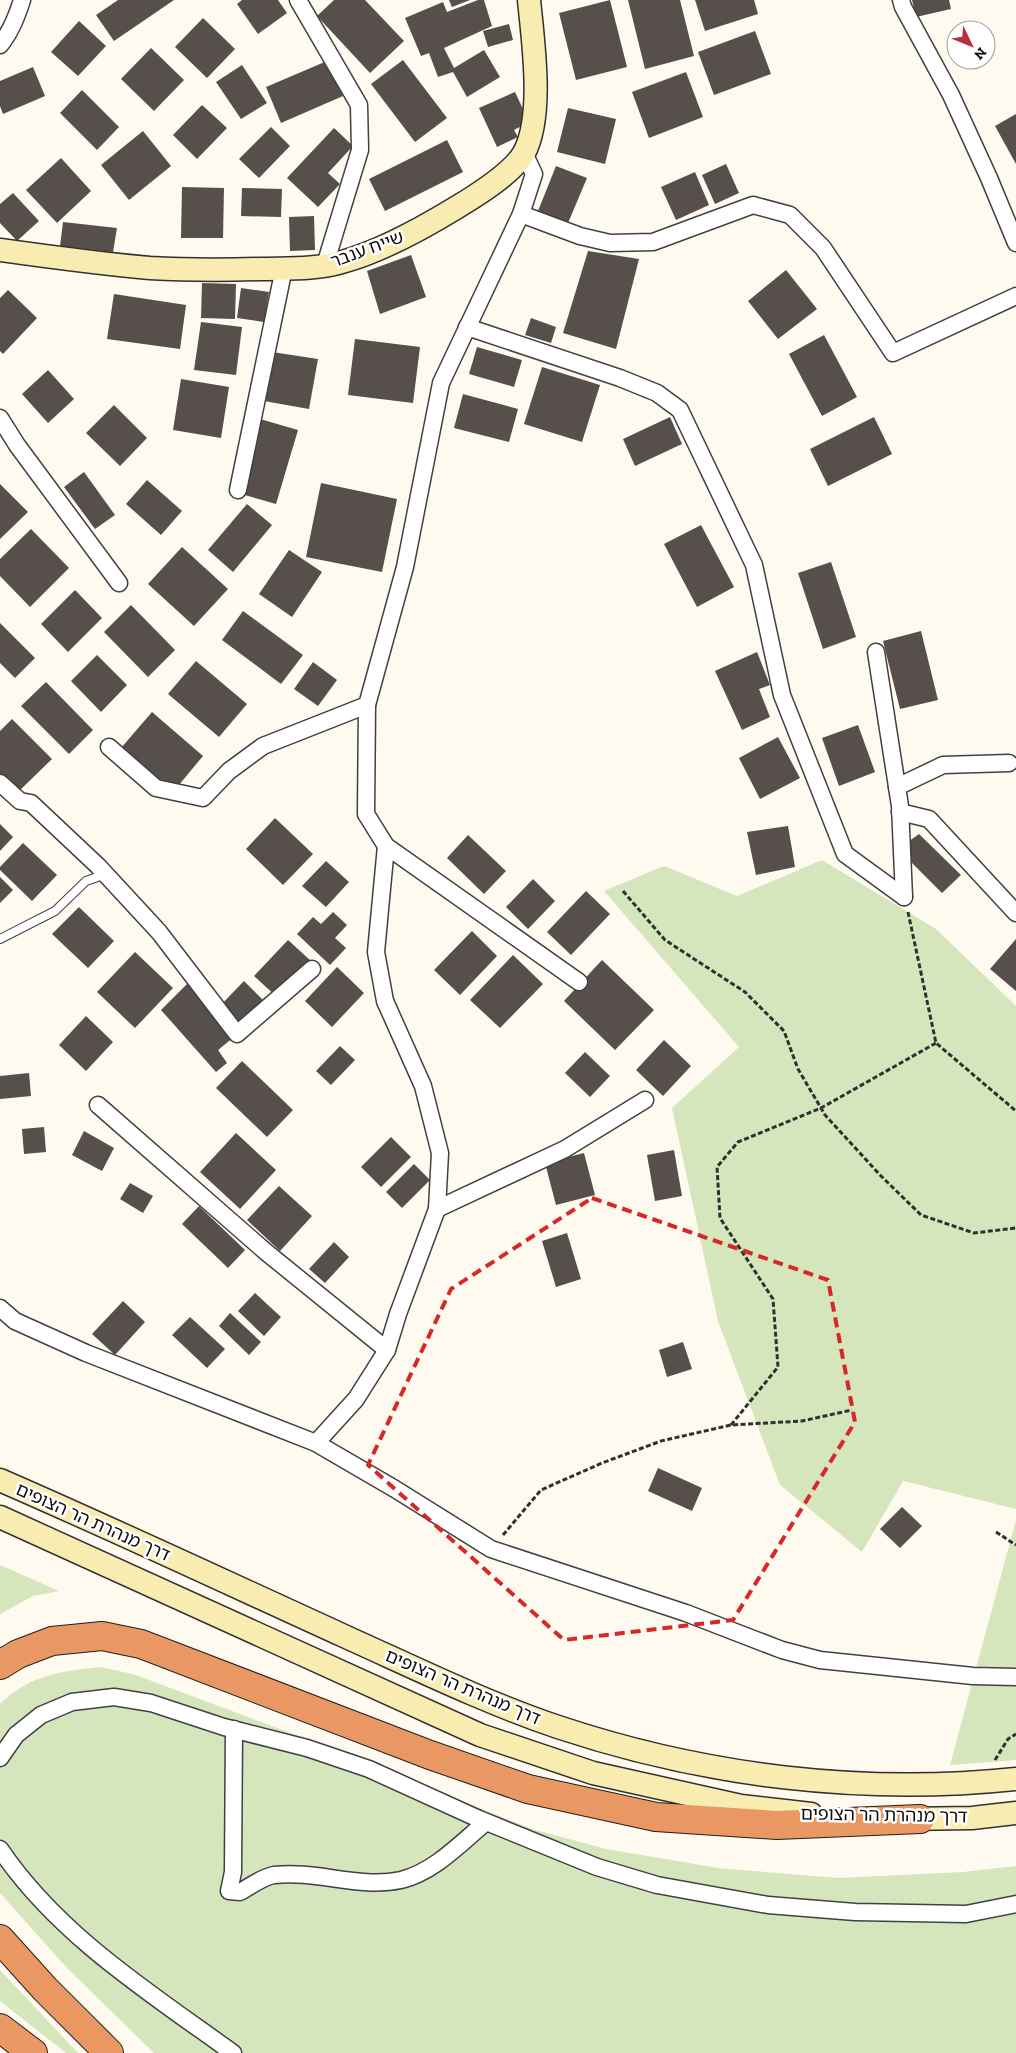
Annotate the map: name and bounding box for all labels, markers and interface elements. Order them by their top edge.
north arrow [946,20,996,70]
text: N [970,44,990,63]
street label: שייח ענבר [327,226,407,272]
street label: דרך מנהרת הר הצופים [12,1478,174,1566]
street label: דרך מנהרת הר הצופים [382,1644,544,1730]
street label: דרך מנהרת הר הצופים [801,1803,968,1827]

